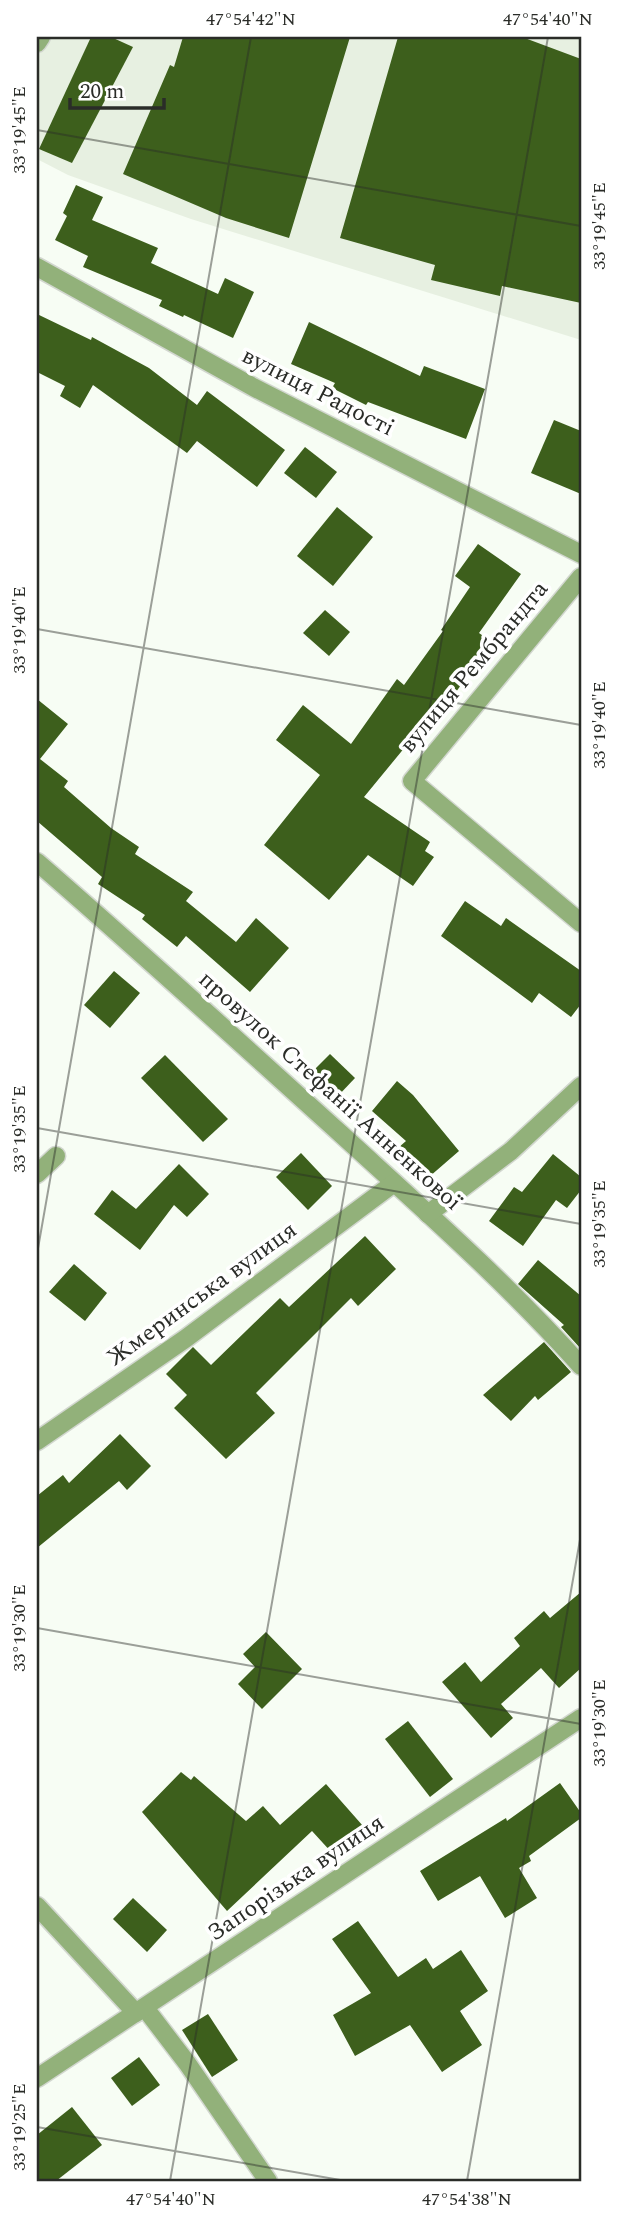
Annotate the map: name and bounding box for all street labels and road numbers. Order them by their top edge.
street label: вулиця Радості [235,338,401,446]
street label: вулиця Рембрандта [391,573,557,761]
street label: провулок Стефанії Анненкової [190,962,470,1220]
street label: Жмеринська вулиця [99,1213,305,1375]
street label: Запорізька вулиця [200,1805,392,1951]

